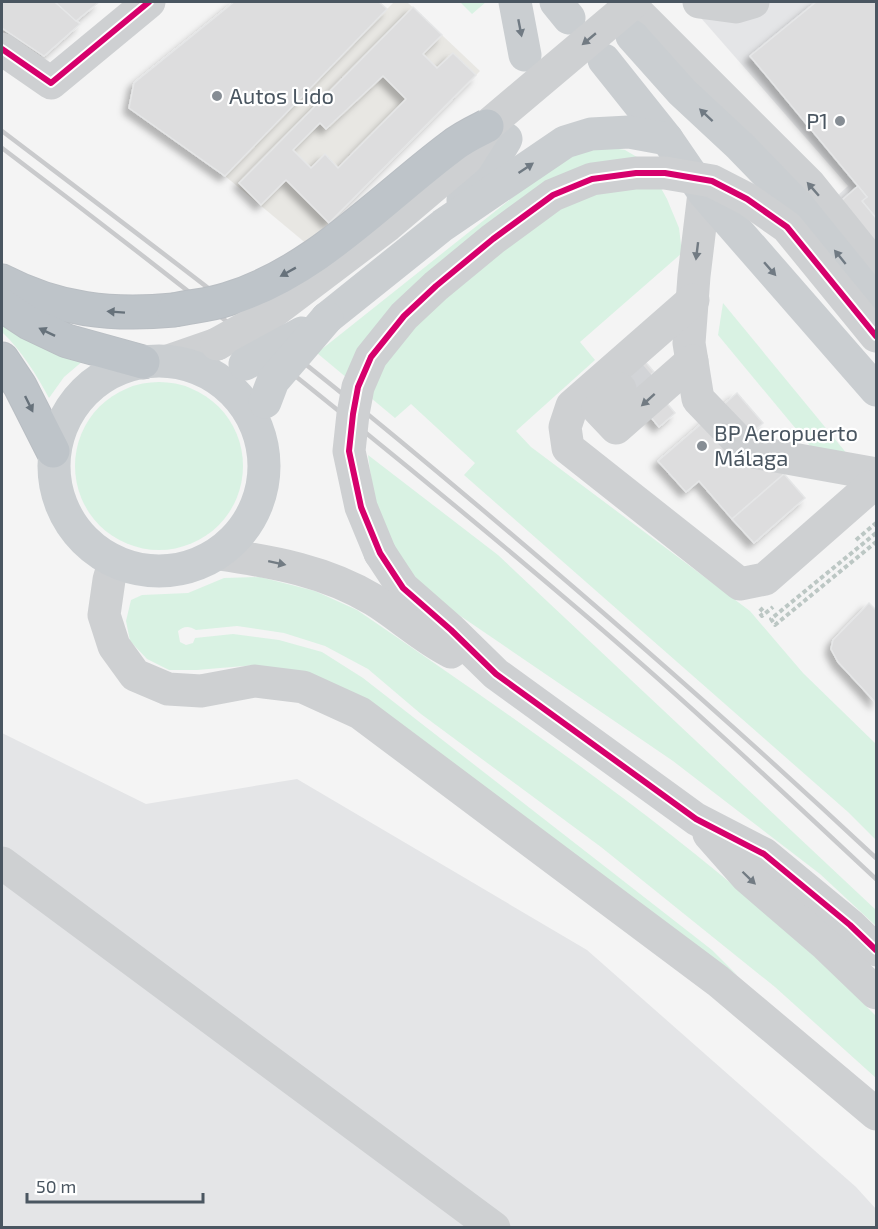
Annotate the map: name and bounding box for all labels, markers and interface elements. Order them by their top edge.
one-way arrow [516,19,525,38]
one-way arrow [582,32,597,45]
place label: Autos Lido [229,82,334,108]
marker: Autos Lido [210,89,224,103]
place label: P1 [806,107,828,133]
one-way arrow [699,108,714,122]
marker: P1 [833,114,847,128]
one-way arrow [518,162,534,174]
one-way arrow [807,182,820,197]
one-way arrow [692,241,702,260]
one-way arrow [833,249,846,265]
one-way arrow [763,261,777,276]
one-way arrow [279,267,296,277]
one-way arrow [106,307,125,317]
one-way arrow [38,327,56,337]
one-way arrow [641,393,656,406]
one-way arrow [24,395,34,413]
place label: BP Aeropuerto Málaga [714,419,858,470]
marker: BP Aeropuerto Málaga [695,439,709,453]
one-way arrow [268,559,287,568]
one-way arrow [742,871,757,885]
scale bar [27,1166,202,1204]
text: 50 m [36,1175,76,1197]

